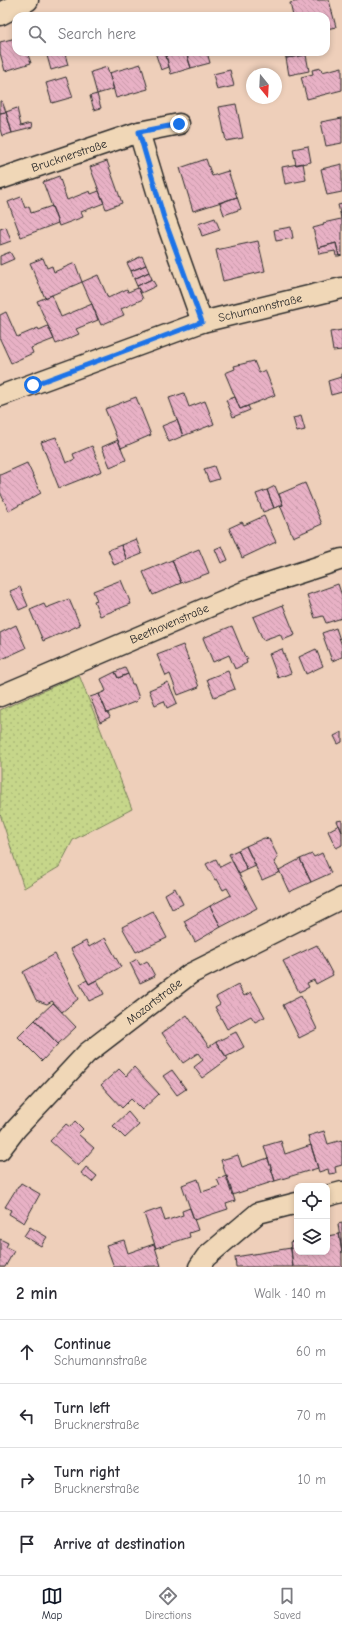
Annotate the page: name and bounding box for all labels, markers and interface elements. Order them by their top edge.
search box [12,12,330,56]
icon: search [26,23,48,45]
text: Search here [58,25,136,43]
north arrow [246,68,282,104]
route end [170,115,188,133]
street label: Brucknerstraße [30,136,109,175]
street label: Schumannstraße [217,291,304,325]
route start [24,376,42,394]
street label: Beethovenstraße [128,601,211,647]
street label: Mozartstraße [123,976,185,1027]
map controls [294,1183,330,1255]
button: locate [294,1183,330,1219]
button: layers [294,1219,330,1255]
text: 2 min [16,1284,57,1303]
text: Walk · 140 m [254,1286,326,1301]
text: Continue [54,1335,111,1353]
icon: ahead [16,1341,38,1363]
text: 60 m [296,1344,326,1359]
text: Schumannstraße [54,1353,147,1368]
text: Turn left [54,1399,110,1417]
icon: left [16,1405,38,1427]
text: 70 m [297,1408,326,1423]
text: Brucknerstraße [54,1417,139,1432]
text: Turn right [54,1463,120,1481]
icon: right [16,1469,38,1491]
text: 10 m [298,1472,326,1487]
text: Brucknerstraße [54,1481,139,1496]
icon: arrive [16,1533,38,1555]
text: Arrive at destination [54,1535,185,1553]
tab: Map [41,1585,63,1622]
tab: Directions [145,1585,192,1622]
tab: Saved [274,1585,301,1622]

